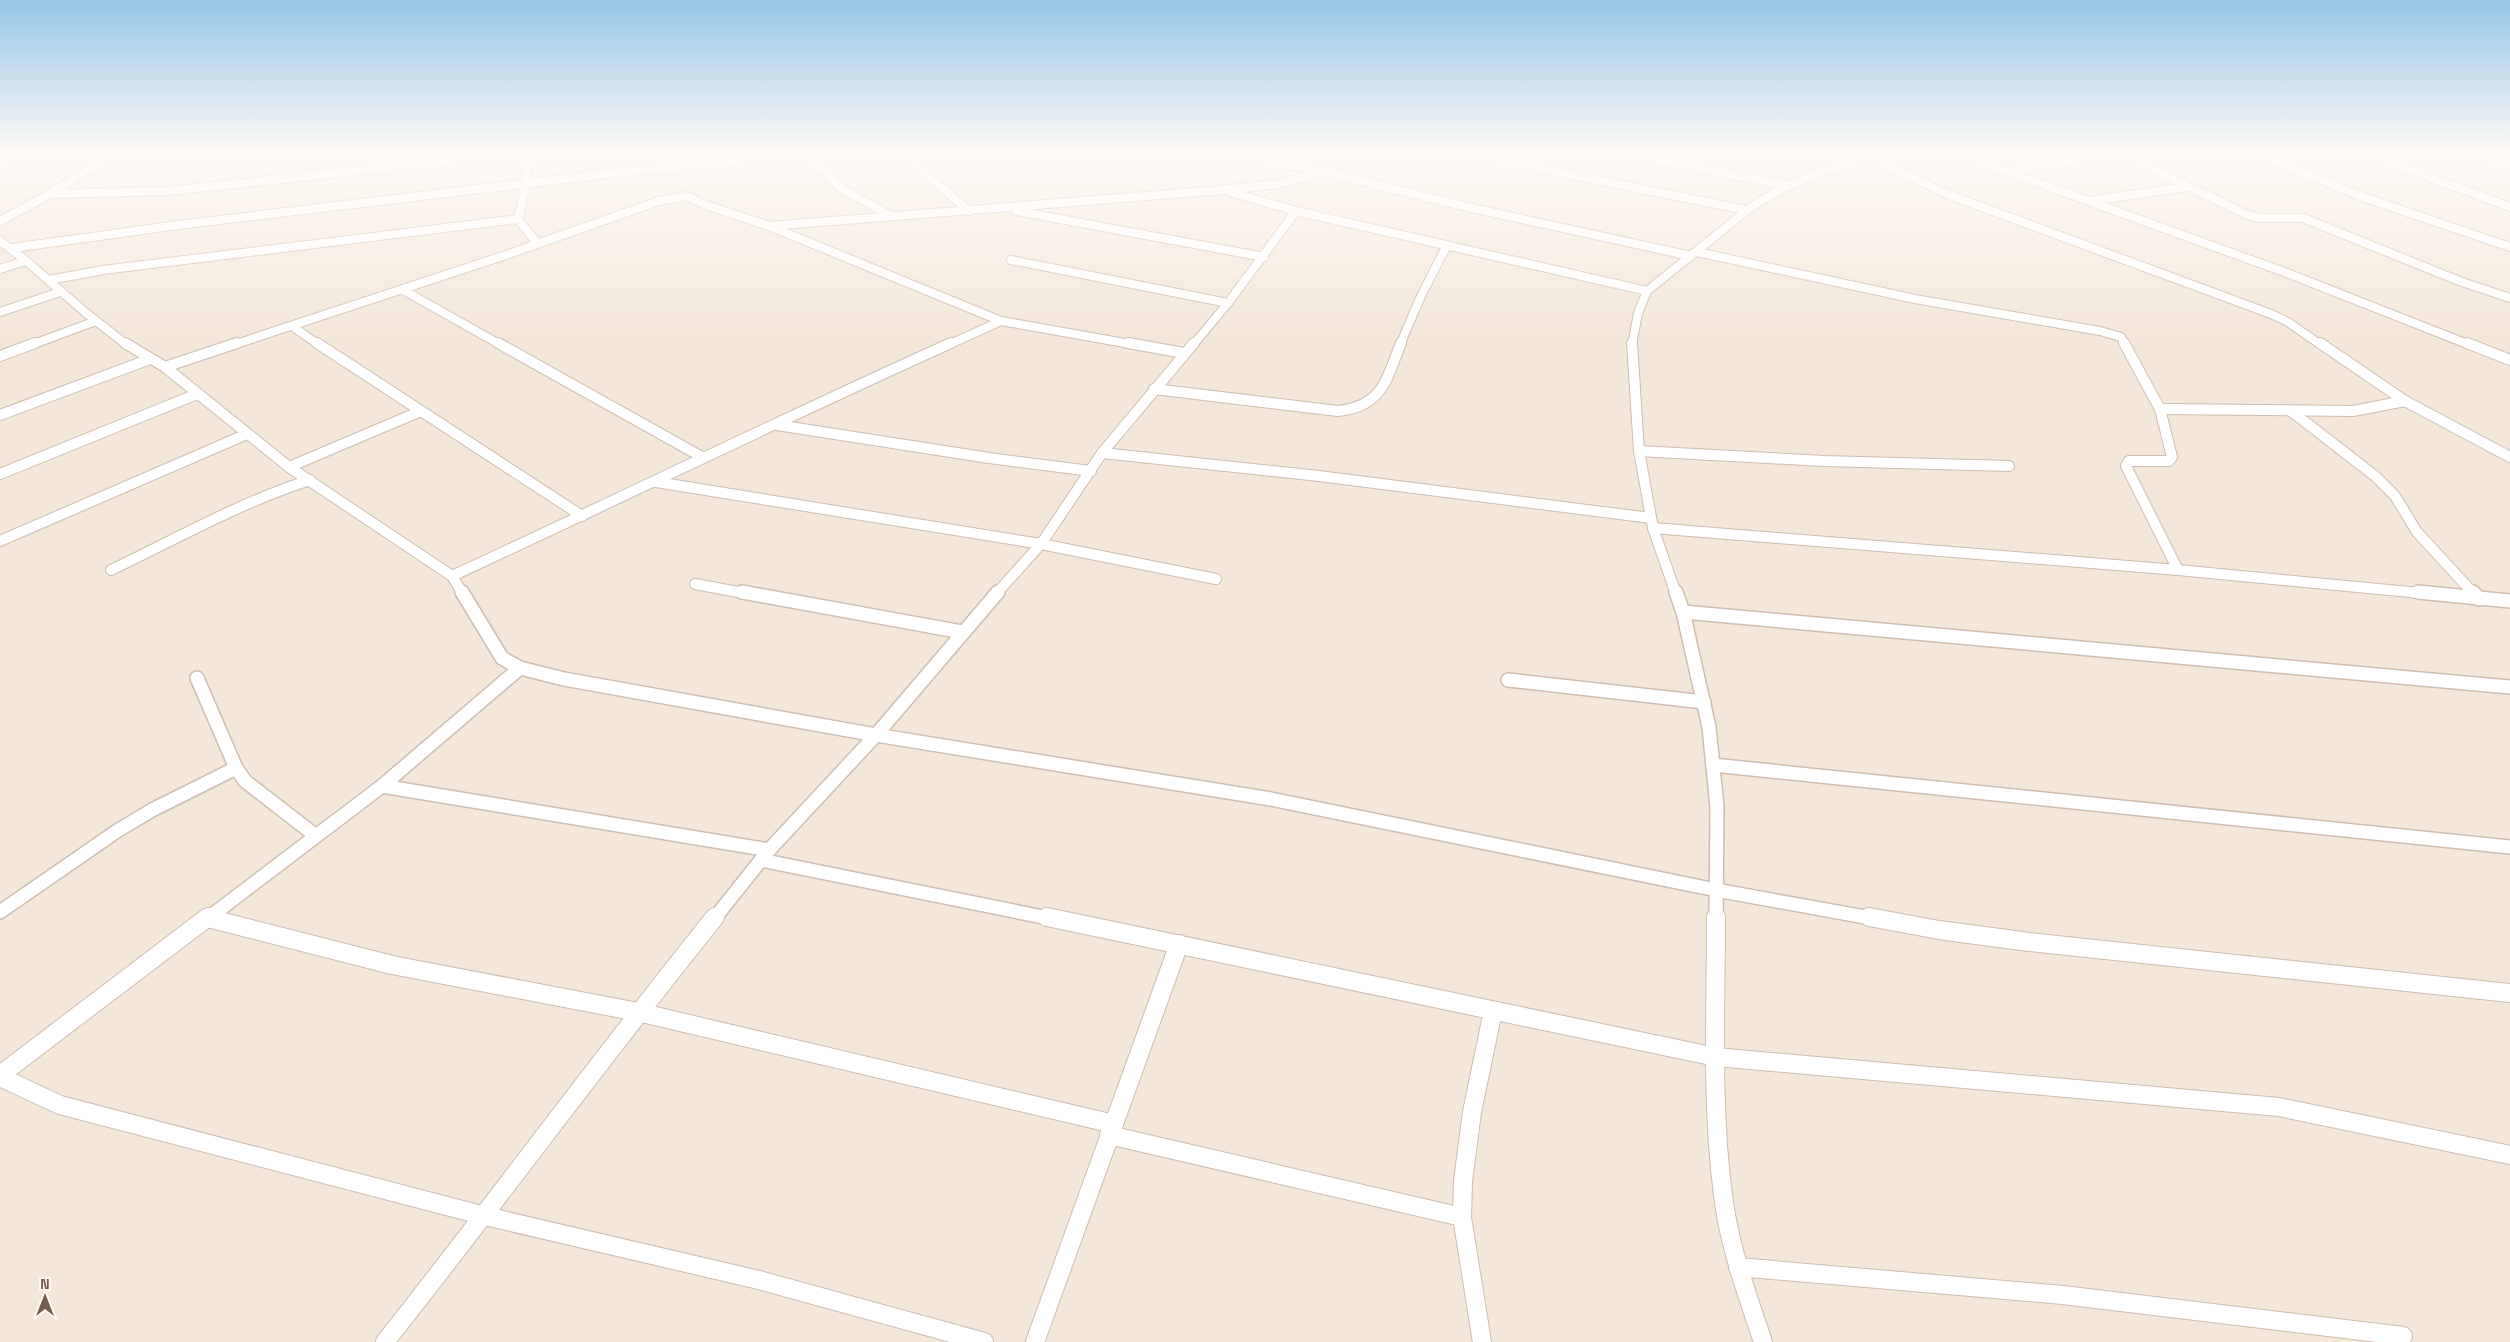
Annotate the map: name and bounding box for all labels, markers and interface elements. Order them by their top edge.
north arrow [20,1272,70,1322]
text: N [40,1275,50,1293]

